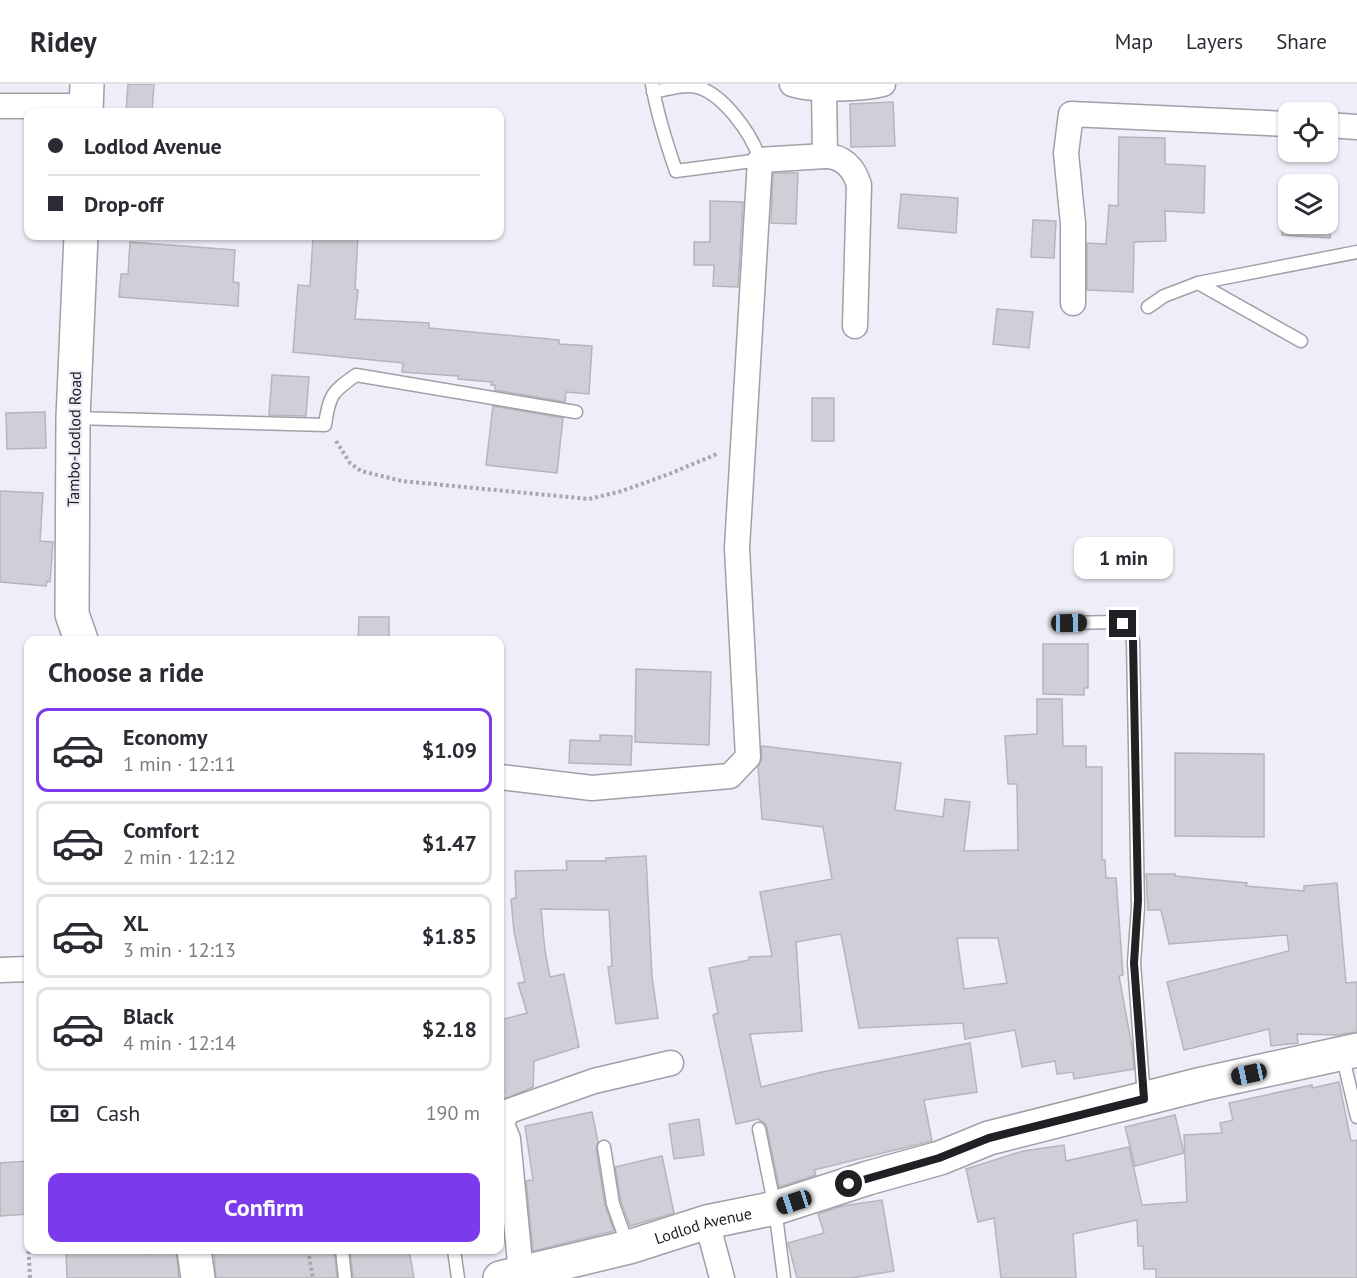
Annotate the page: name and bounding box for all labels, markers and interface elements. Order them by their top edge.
text: Ridey [30,23,97,60]
text: Map [1115,28,1153,55]
text: Layers [1186,28,1243,55]
text: Share [1276,28,1327,55]
map controls [1278,102,1338,234]
button: locate [1278,102,1338,162]
text: Lodlod Avenue [84,132,222,160]
button: layers [1278,174,1338,234]
text: Drop-off [84,190,163,218]
street label: Tambo-Lodlod Road [63,371,85,507]
callout: 1 min [1074,537,1172,579]
text: 1 min [1099,545,1148,571]
route end [1109,610,1136,637]
car [1051,614,1087,632]
text: Choose a ride [48,655,204,689]
icon: car [51,723,105,777]
text: Economy [123,723,207,751]
text: $1.09 [422,736,477,764]
text: 1 min · 12:11 [123,751,236,777]
icon: car [51,816,105,870]
text: Comfort [123,816,199,844]
text: $1.47 [422,829,477,857]
text: 2 min · 12:12 [123,844,236,870]
icon: car [51,909,105,963]
text: XL [123,909,148,937]
text: $1.85 [422,922,477,950]
text: 3 min · 12:13 [123,937,236,963]
icon: car [51,1002,105,1056]
text: Black [123,1002,174,1030]
text: $2.18 [422,1015,477,1043]
text: 4 min · 12:14 [123,1030,236,1056]
car [1230,1061,1268,1087]
icon: cash [48,1097,81,1130]
text: Cash [96,1099,140,1127]
text: 190 m [426,1100,480,1126]
route start [835,1170,862,1197]
button: Confirm [48,1173,480,1242]
car [774,1188,814,1216]
street label: Lodlod Avenue [652,1203,754,1248]

